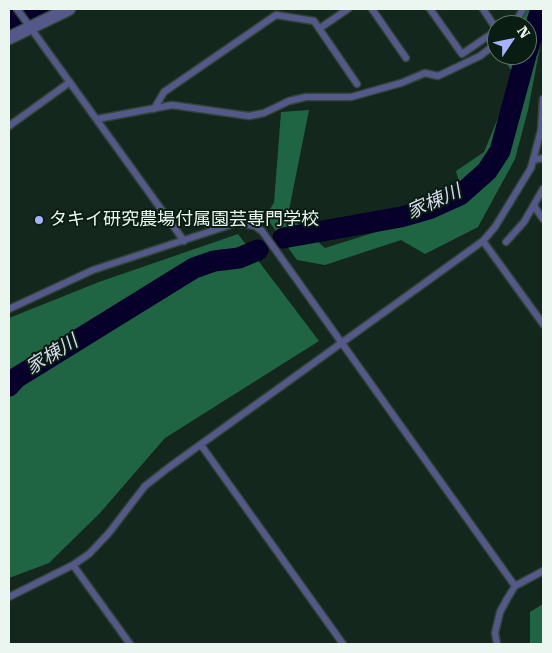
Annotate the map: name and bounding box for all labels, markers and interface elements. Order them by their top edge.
north arrow [487,15,537,65]
text: N [514,23,533,41]
water label: 家棟川 [403,180,465,224]
place label: タキイ研究農場付属園芸専門学校 [49,209,319,231]
marker: タキイ研究農場付属園芸専門学校 [33,214,45,226]
water label: 家棟川 [22,330,82,380]

